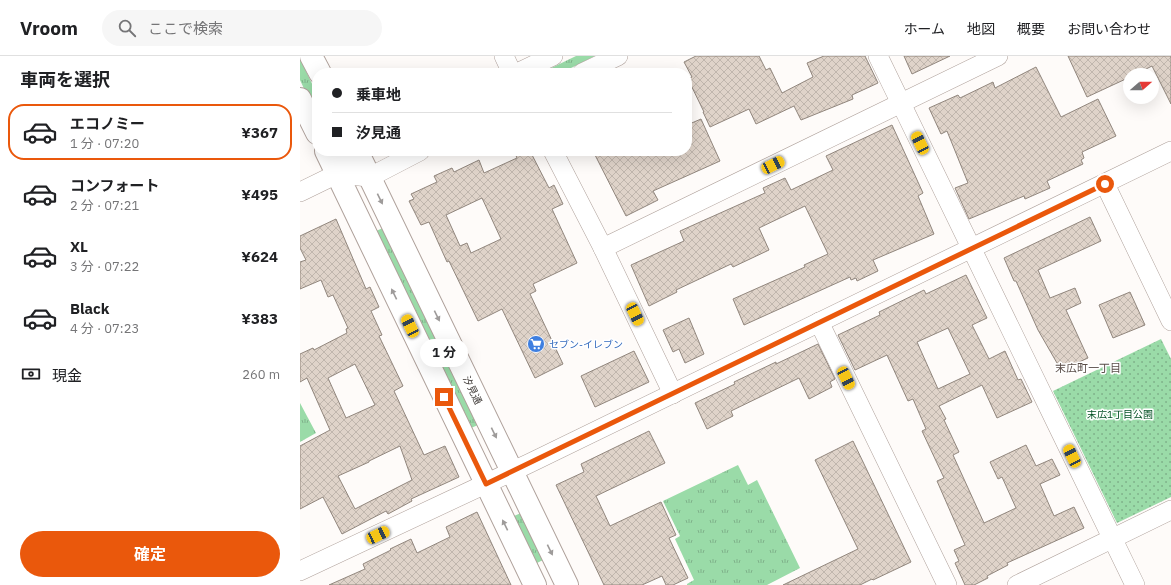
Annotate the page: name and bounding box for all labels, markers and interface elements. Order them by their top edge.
search box [102,10,382,46]
text: Vroom [20,16,78,40]
icon: search [116,17,138,39]
text: ここで検索 [148,19,223,38]
text: ホーム [903,20,945,38]
text: 地図 [967,20,995,38]
text: 概要 [1017,20,1045,38]
text: お問い合わせ [1067,20,1151,38]
text: 車両を選択 [20,68,110,91]
north arrow [1123,68,1159,104]
map controls [1123,68,1159,104]
text: 乗車地 [356,85,401,104]
icon: car [22,114,58,150]
text: エコノミー [70,114,145,133]
text: ¥367 [241,123,278,142]
text: 汐見通 [356,123,401,142]
car [909,130,931,156]
text: 1 分 · 07:20 [70,135,139,152]
car [760,154,786,176]
route start [1096,175,1114,193]
icon: car [22,176,58,212]
text: コンフォート [70,176,160,195]
text: ¥495 [241,185,278,204]
one-way arrow [377,193,383,204]
text: 2 分 · 07:21 [70,197,139,214]
text: XL [70,237,88,256]
icon: car [22,238,58,274]
text: ¥624 [241,247,278,266]
text: 3 分 · 07:22 [70,258,139,275]
one-way arrow [391,288,397,300]
text: Black [70,299,110,318]
icon: car [22,300,58,336]
car [624,301,646,327]
text: ¥383 [241,309,278,328]
one-way arrow [434,310,440,321]
car [399,313,421,339]
text: 4 分 · 07:23 [70,320,139,337]
supermarket icon: セブン-イレブン [526,334,546,354]
place label: セブン-イレブン [549,338,623,351]
callout: 1 分 [420,339,468,367]
text: 1 分 [432,344,456,361]
district label: 末広町一丁目 [1055,361,1121,375]
icon: cash [20,363,42,385]
car [835,365,857,391]
text: 現金 [52,366,82,385]
text: 260 m [242,366,280,383]
street label: 汐見通 [460,374,485,407]
route end [435,388,453,406]
park label: 末広1丁目公園 [1087,408,1153,421]
one-way arrow [491,427,497,438]
car [1061,443,1083,469]
one-way arrow [502,519,508,531]
car [365,524,391,546]
button: 確定 [20,531,280,577]
one-way arrow [547,544,553,556]

